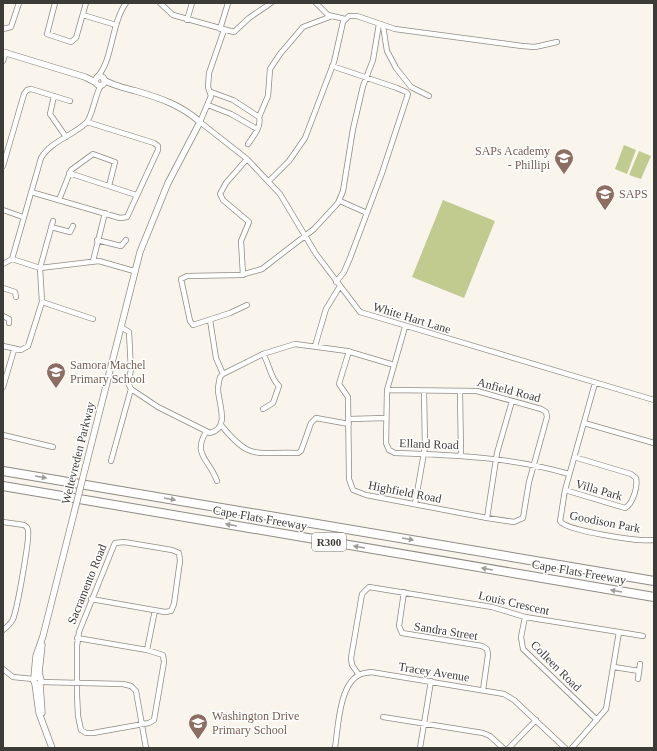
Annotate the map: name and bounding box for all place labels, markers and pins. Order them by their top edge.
place label: SAPs Academy - Phillipi [475,144,551,172]
school or university icon: SAPs Academy - Phillipi [553,147,575,175]
school or university icon: SAPS [594,183,616,211]
place label: SAPS [619,187,648,201]
place label: Samora Machel Primary School [70,358,146,386]
school or university icon: Samora Machel Primary School [45,361,67,389]
place label: Washington Drive Primary School [212,709,299,737]
school or university icon: Washington Drive Primary School [187,712,209,740]

